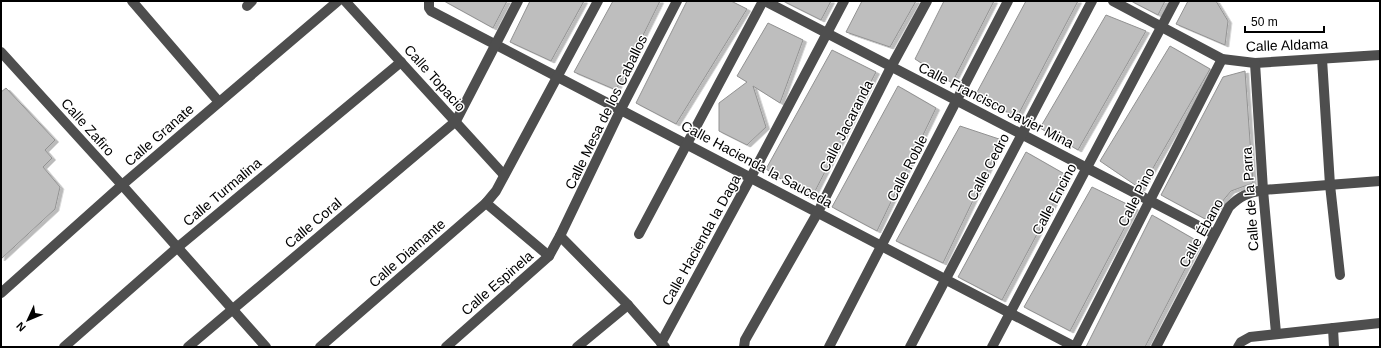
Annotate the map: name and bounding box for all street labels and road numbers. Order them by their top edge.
street label: Calle Mesa de los Caballos [562,32,650,192]
street label: Calle Aldama [1245,36,1329,54]
street label: Calle Topacio [401,42,469,115]
street label: Calle Francisco Javier Mina [916,59,1076,151]
street label: Calle Jacaranda [816,77,876,175]
street label: Calle Zafiro [58,95,118,159]
street label: Calle Granate [121,100,197,169]
street label: Calle Hacienda la Sauceda [679,117,836,211]
street label: Calle Cedro [964,130,1013,203]
street label: Calle Roble [883,132,931,204]
street label: Calle de la Parra [1238,146,1262,252]
street label: Calle Turmalina [180,154,265,229]
street label: Calle Encino [1028,160,1080,237]
street label: Calle Pino [1114,165,1158,229]
street label: Calle Hacienda la Daga [658,172,744,308]
street label: Calle Coral [281,195,345,251]
street label: Calle Ébano [1176,196,1227,270]
street label: Calle Diamante [366,215,449,290]
street label: Calle Espinela [458,247,536,318]

